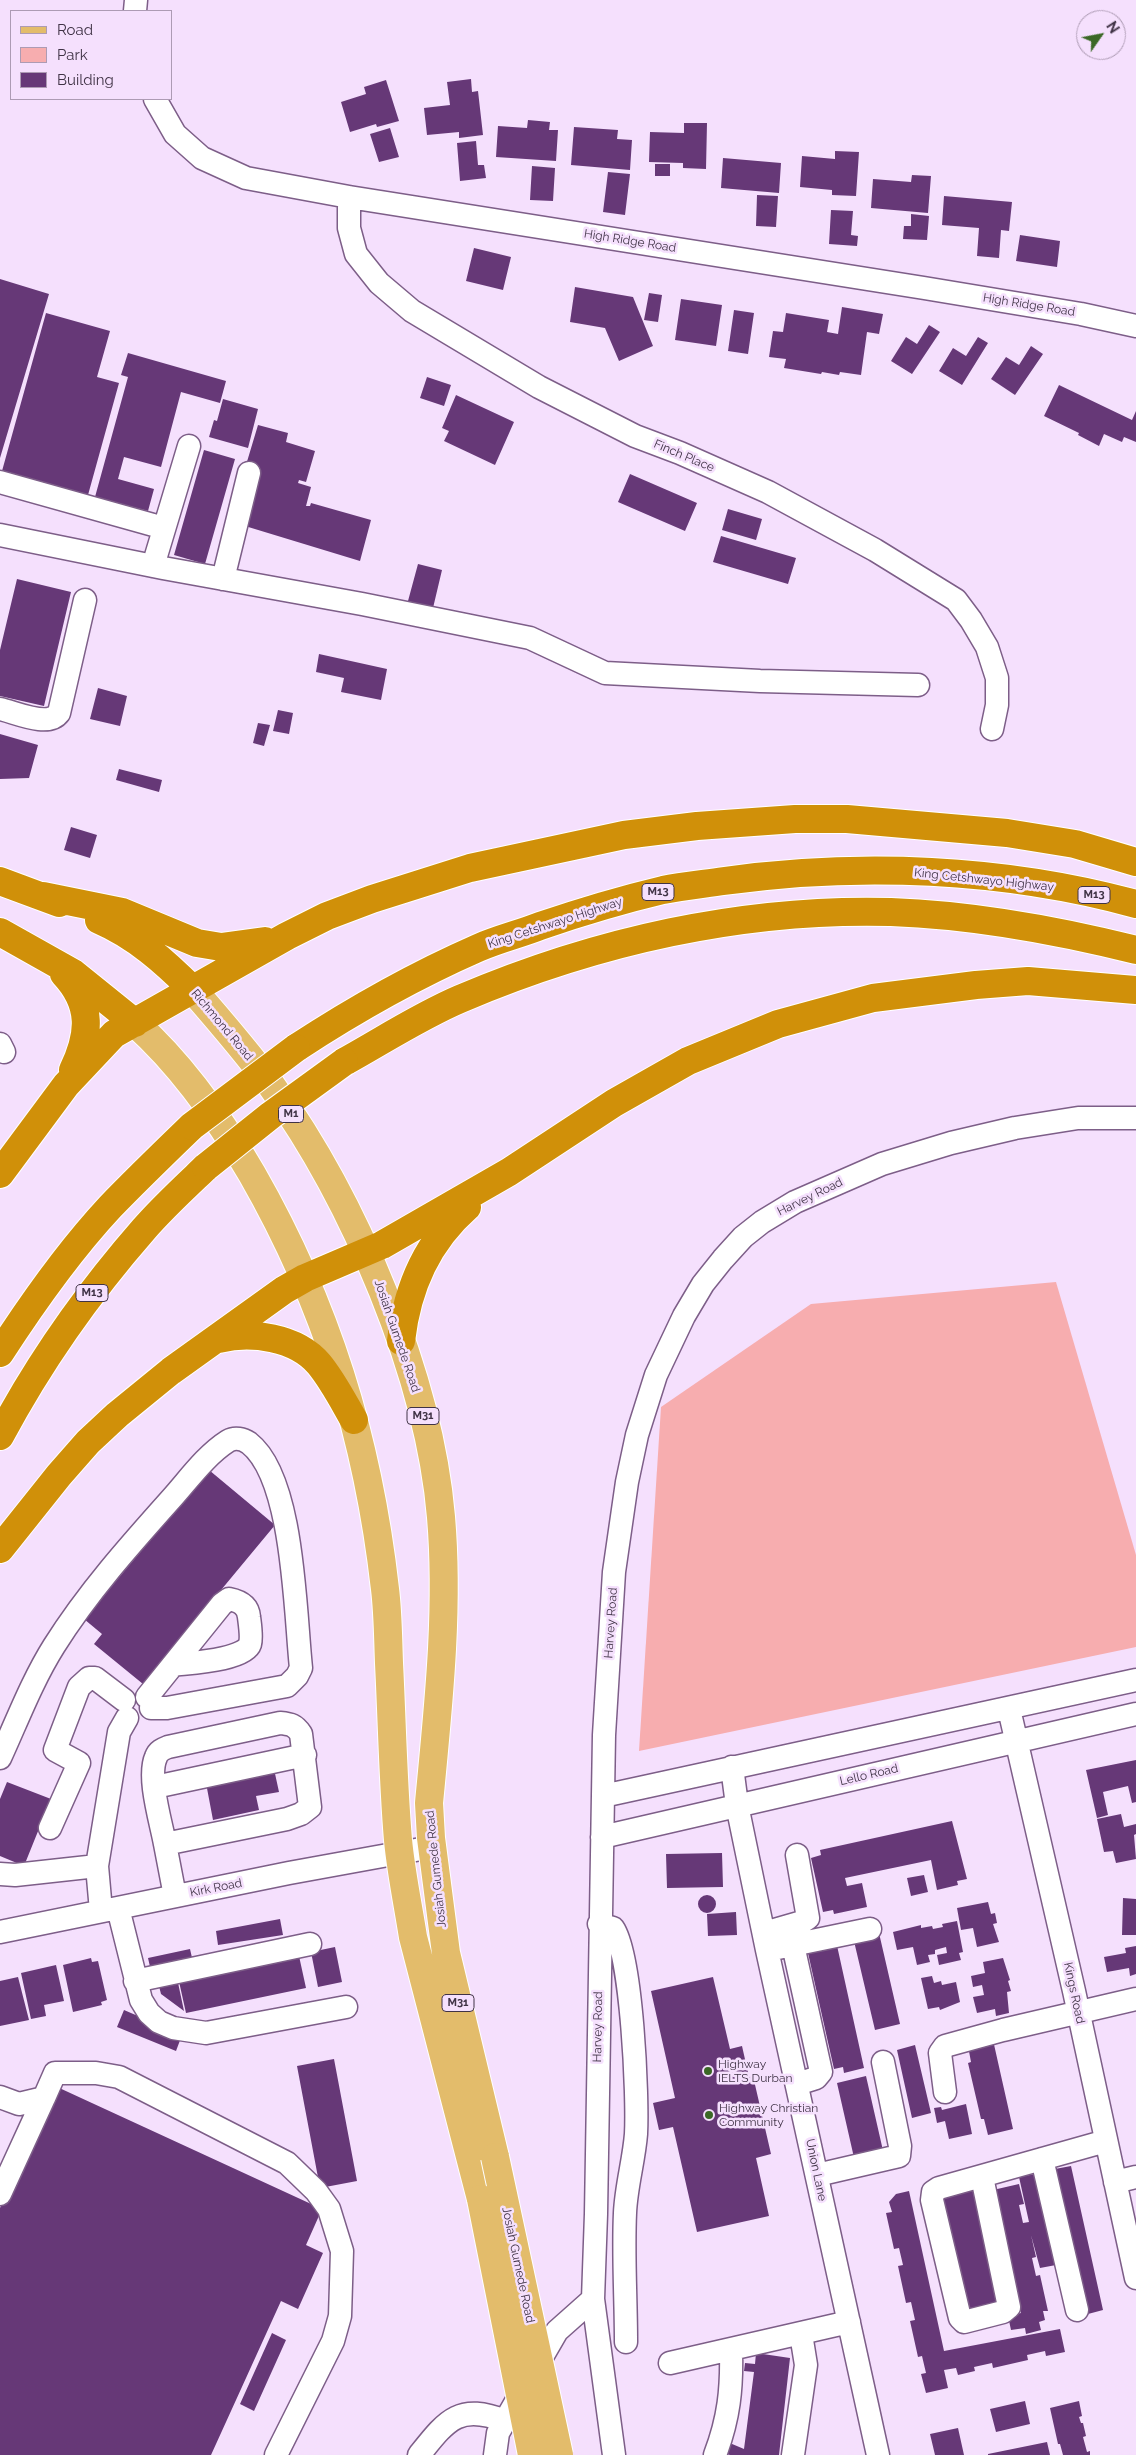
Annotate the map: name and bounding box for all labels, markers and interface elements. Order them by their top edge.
legend [10,10,172,100]
north arrow [1076,10,1126,60]
text: N [1103,19,1122,36]
text: Road [57,21,93,39]
text: Park [57,46,88,64]
text: Building [57,71,114,89]
street label: High Ridge Road [583,227,677,255]
street label: High Ridge Road [982,291,1076,319]
street label: Finch Place [652,437,716,475]
street label: King Cetshwayo Highway [913,866,1055,894]
road number: M13 [642,884,674,900]
road number: M13 [1078,886,1110,904]
street label: King Cetshwayo Highway [486,894,624,952]
street label: Richmond Road [188,986,256,1064]
road number: M1 [278,1106,304,1122]
street label: Harvey Road [775,1175,845,1219]
street label: Josiah Gumede Road [371,1278,423,1394]
road number: M13 [76,1285,108,1302]
road number: M31 [407,1408,439,1424]
street label: Harvey Road [601,1587,621,1659]
street label: Lello Road [838,1761,900,1789]
street label: Josiah Gumede Road [423,1810,449,1928]
street label: Kirk Road [189,1876,243,1900]
street label: Kings Road [1060,1961,1088,2025]
street label: Harvey Road [590,1991,606,2063]
road number: M31 [442,1995,474,2012]
place label: Highway IELTS Durban [718,2057,792,2085]
marker: Highway IELTS Durban [702,2065,714,2077]
place label: Highway Christian Community [719,2101,818,2129]
marker: Highway Christian Community [703,2109,715,2121]
street label: Union Lane [802,2138,830,2202]
street label: Josiah Gumede Road [499,2206,537,2324]

